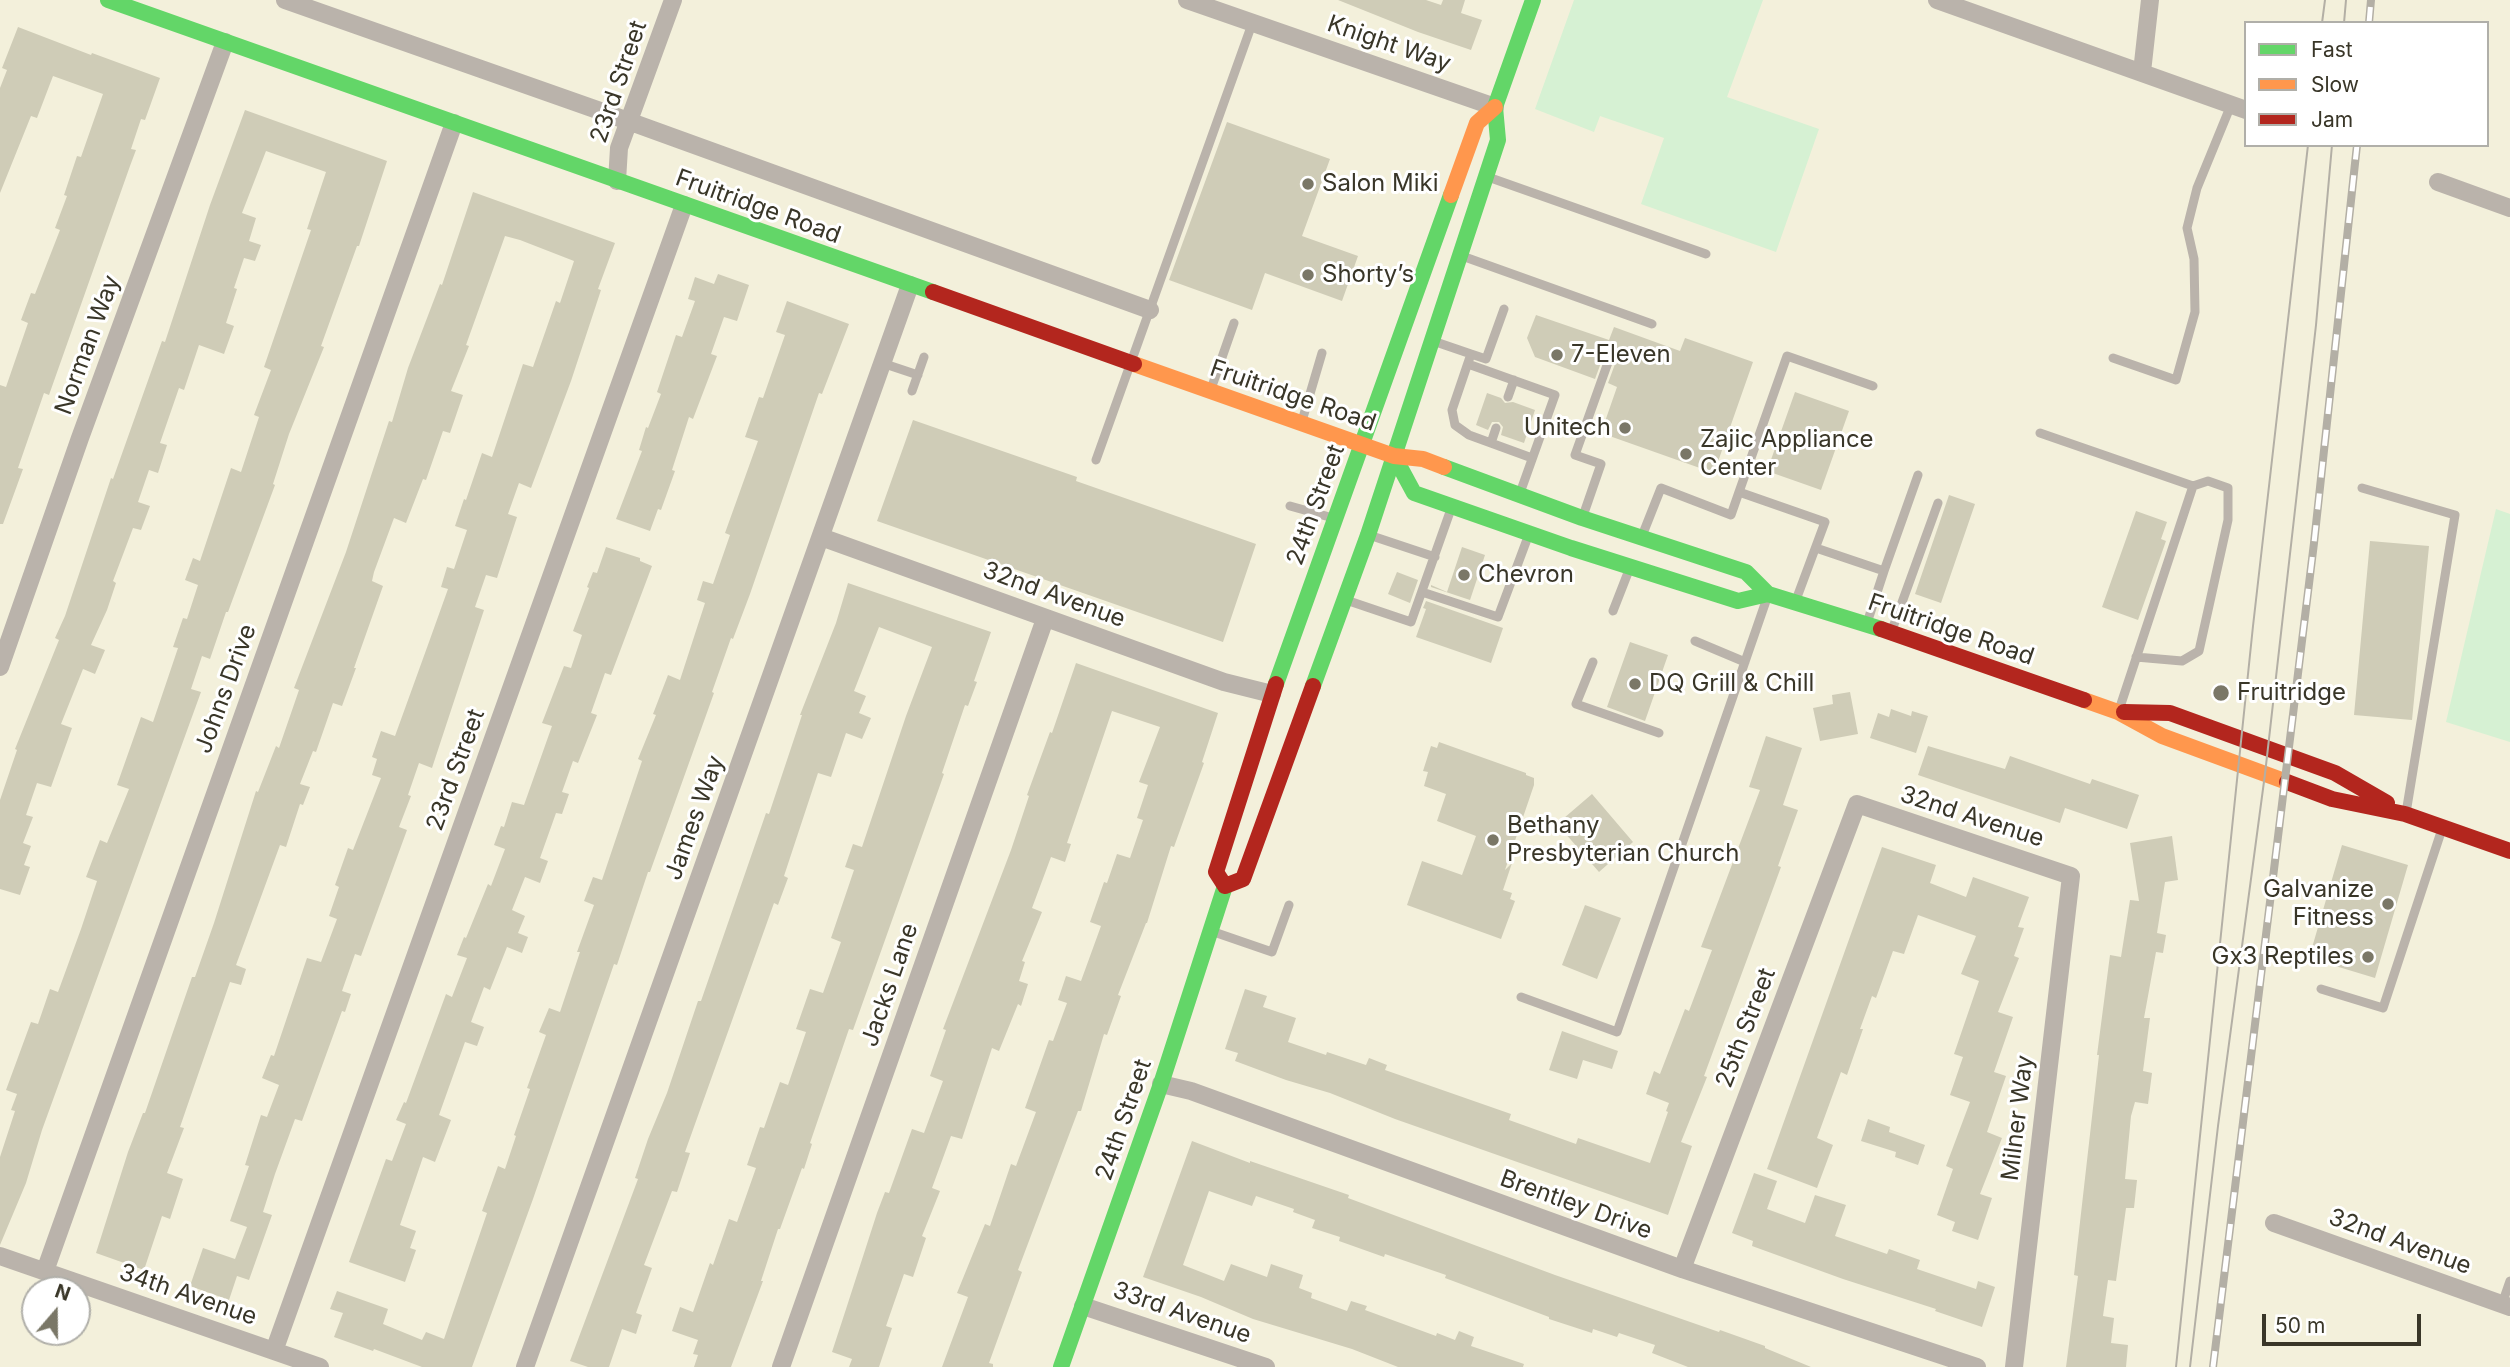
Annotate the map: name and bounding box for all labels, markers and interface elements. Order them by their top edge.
street label: Knight Way [1323,9,1455,79]
street label: 23rd Street [585,17,653,147]
legend [2244,21,2489,147]
text: Fast [2311,37,2353,62]
text: Slow [2311,72,2359,97]
text: Jam [2311,107,2353,132]
street label: Fruitridge Road [671,164,845,250]
place label: Salon Miki [1322,170,1438,198]
marker: Salon Miki [1300,176,1316,192]
place label: Shorty’s [1322,261,1414,289]
marker: Shorty’s [1300,267,1316,283]
street label: Norman Way [49,271,127,419]
place label: 7-Eleven [1571,341,1671,369]
marker: 7-Eleven [1549,347,1565,363]
street label: Fruitridge Road [1206,354,1380,438]
place label: Unitech [1524,414,1611,442]
marker: Unitech [1617,420,1633,436]
place label: Zajic Appliance Center [1700,426,1874,482]
street label: 24th Street [1281,441,1351,569]
marker: Zajic Appliance Center [1678,446,1694,462]
street label: 32nd Avenue [979,556,1129,634]
place label: Chevron [1478,561,1574,589]
marker: Chevron [1456,567,1472,583]
street label: Fruitridge Road [1864,588,2038,672]
street label: Johns Drive [189,620,263,758]
place label: DQ Grill & Chill [1649,670,1814,698]
marker: DQ Grill & Chill [1627,676,1643,692]
place label: Fruitridge [2237,679,2346,707]
marker: Fruitridge [2211,683,2231,703]
street label: 23rd Street [421,705,491,835]
street label: James Way [659,752,731,884]
street label: 32nd Avenue [1897,780,2047,854]
place label: Bethany Presbyterian Church [1507,812,1739,868]
marker: Bethany Presbyterian Church [1485,832,1501,848]
place label: Galvanize Fitness [2263,876,2374,932]
marker: Galvanize Fitness [2380,896,2396,912]
street label: Jacks Lane [855,919,925,1051]
place label: Gx3 Reptiles [2212,943,2354,971]
marker: Gx3 Reptiles [2360,949,2376,965]
street label: 25th Street [1710,964,1782,1092]
street label: Milner Way [1996,1054,2040,1182]
street label: 24th Street [1090,1056,1158,1184]
street label: Brentley Drive [1496,1164,1656,1246]
street label: 32nd Avenue [2325,1203,2475,1281]
street label: 34th Avenue [116,1258,260,1332]
north arrow [21,1276,91,1346]
street label: 33rd Avenue [1109,1276,1255,1350]
text: N [52,1279,73,1306]
scale bar [2265,1300,2424,1344]
text: 50 m [2275,1313,2325,1338]

